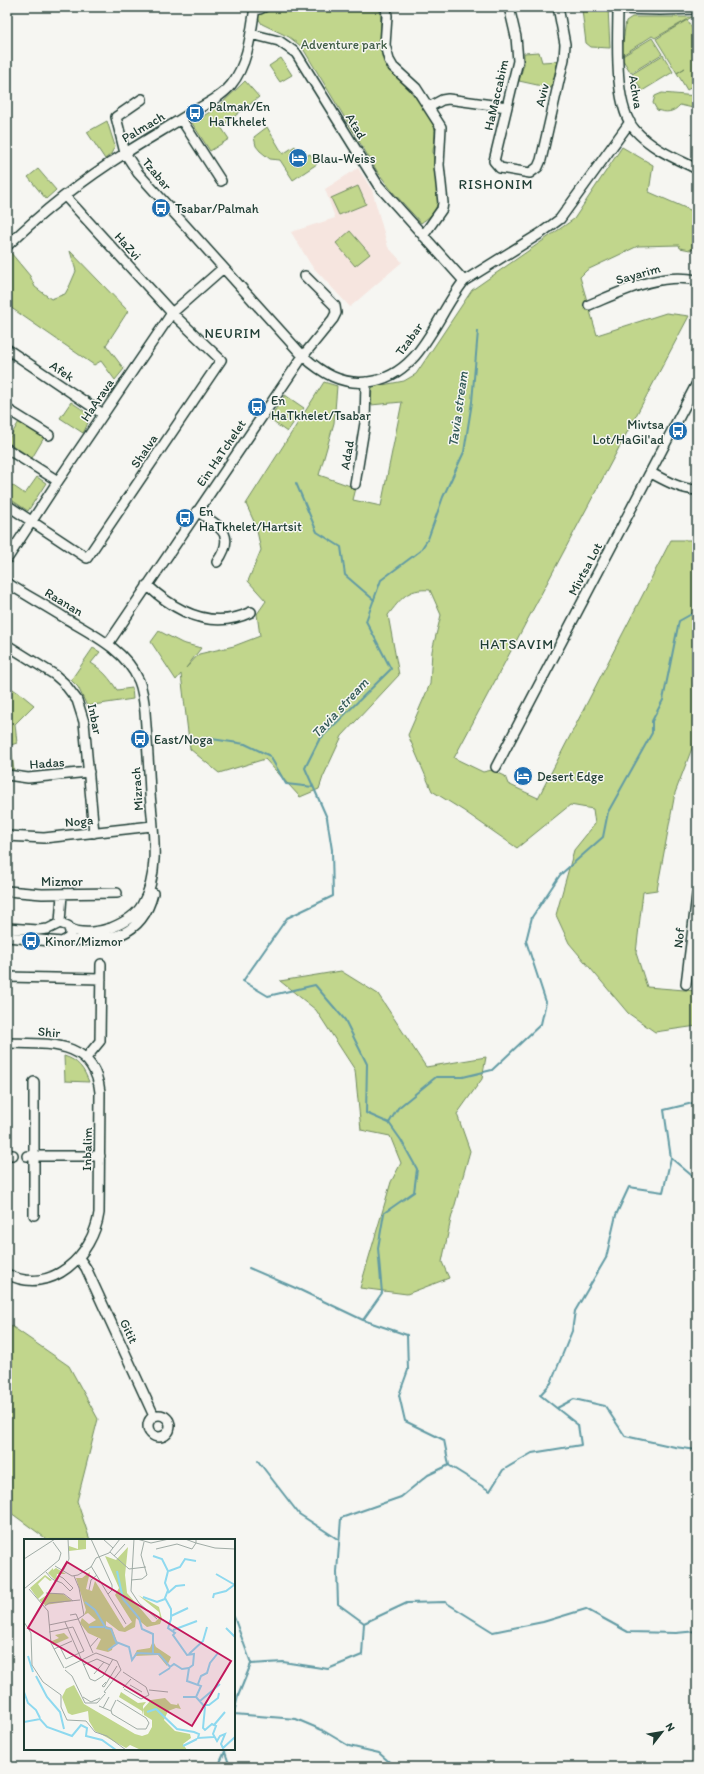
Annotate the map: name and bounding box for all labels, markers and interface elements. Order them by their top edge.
park label: Adventure park [301,37,388,52]
street label: HaMaccabim [481,58,511,132]
street label: Achva [626,74,646,110]
street label: Aviv [532,82,552,108]
place label: Palmah/En HaTkhelet [209,99,271,129]
bus stop icon: Palmah/En HaTkhelet [184,102,206,124]
street label: Palmach [119,108,167,146]
street label: Atad [343,111,369,141]
hotel icon: Blau-Weiss [287,147,309,169]
place label: Blau-Weiss [312,151,376,166]
street label: Tzabar [139,155,175,194]
district label: RISHONIM [458,176,534,193]
bus stop icon: Tsabar/Palmah [150,197,172,219]
place label: Tsabar/Palmah [175,201,259,216]
street label: HaZvi [112,229,144,263]
street label: Sayarim [614,260,662,287]
street label: Tzabar [392,319,427,358]
district label: NEURIM [204,325,262,342]
street label: Afek [47,358,77,385]
water label: Tavia stream [444,369,472,448]
street label: HaArava [77,376,117,424]
place label: En HaTkhelet/Tsabar [271,393,372,423]
bus stop icon: En HaTkhelet/Tsabar [246,396,268,418]
street label: Ein HaTchelet [193,417,249,489]
place label: Mivtsa Lot/HaGil'ad [593,417,665,447]
bus stop icon: Mivtsa Lot/HaGil'ad [667,420,689,442]
street label: Shalva [127,431,161,471]
street label: Adad [337,439,357,471]
place label: En HaTkhelet/Hartsit [199,504,302,534]
bus stop icon: En HaTkhelet/Hartsit [174,507,196,529]
street label: Mivtsa Lot [565,540,605,598]
street label: Raanan [42,585,86,619]
district label: HATSAVIM [480,636,554,653]
water label: Tavia stream [308,674,373,742]
street label: Inbar [84,702,106,736]
bus stop icon: East/Noga [129,728,151,750]
place label: East/Noga [154,732,213,747]
street label: Hadas [29,754,65,772]
hotel icon: Desert Edge [512,765,534,787]
street label: Mizrach [128,767,146,811]
place label: Desert Edge [537,769,604,784]
street label: Noga [64,812,94,830]
street label: Mizmor [41,874,84,889]
street label: Nof [670,927,688,949]
bus stop icon: Kinor/Mizmor [20,930,42,952]
place label: Kinor/Mizmor [45,934,124,949]
street label: Shir [37,1024,61,1040]
street label: Inbalim [79,1127,95,1171]
street label: Gitit [117,1316,141,1346]
inset map [24,1539,235,1750]
north arrow [642,1712,682,1752]
text: N [663,1721,678,1734]

